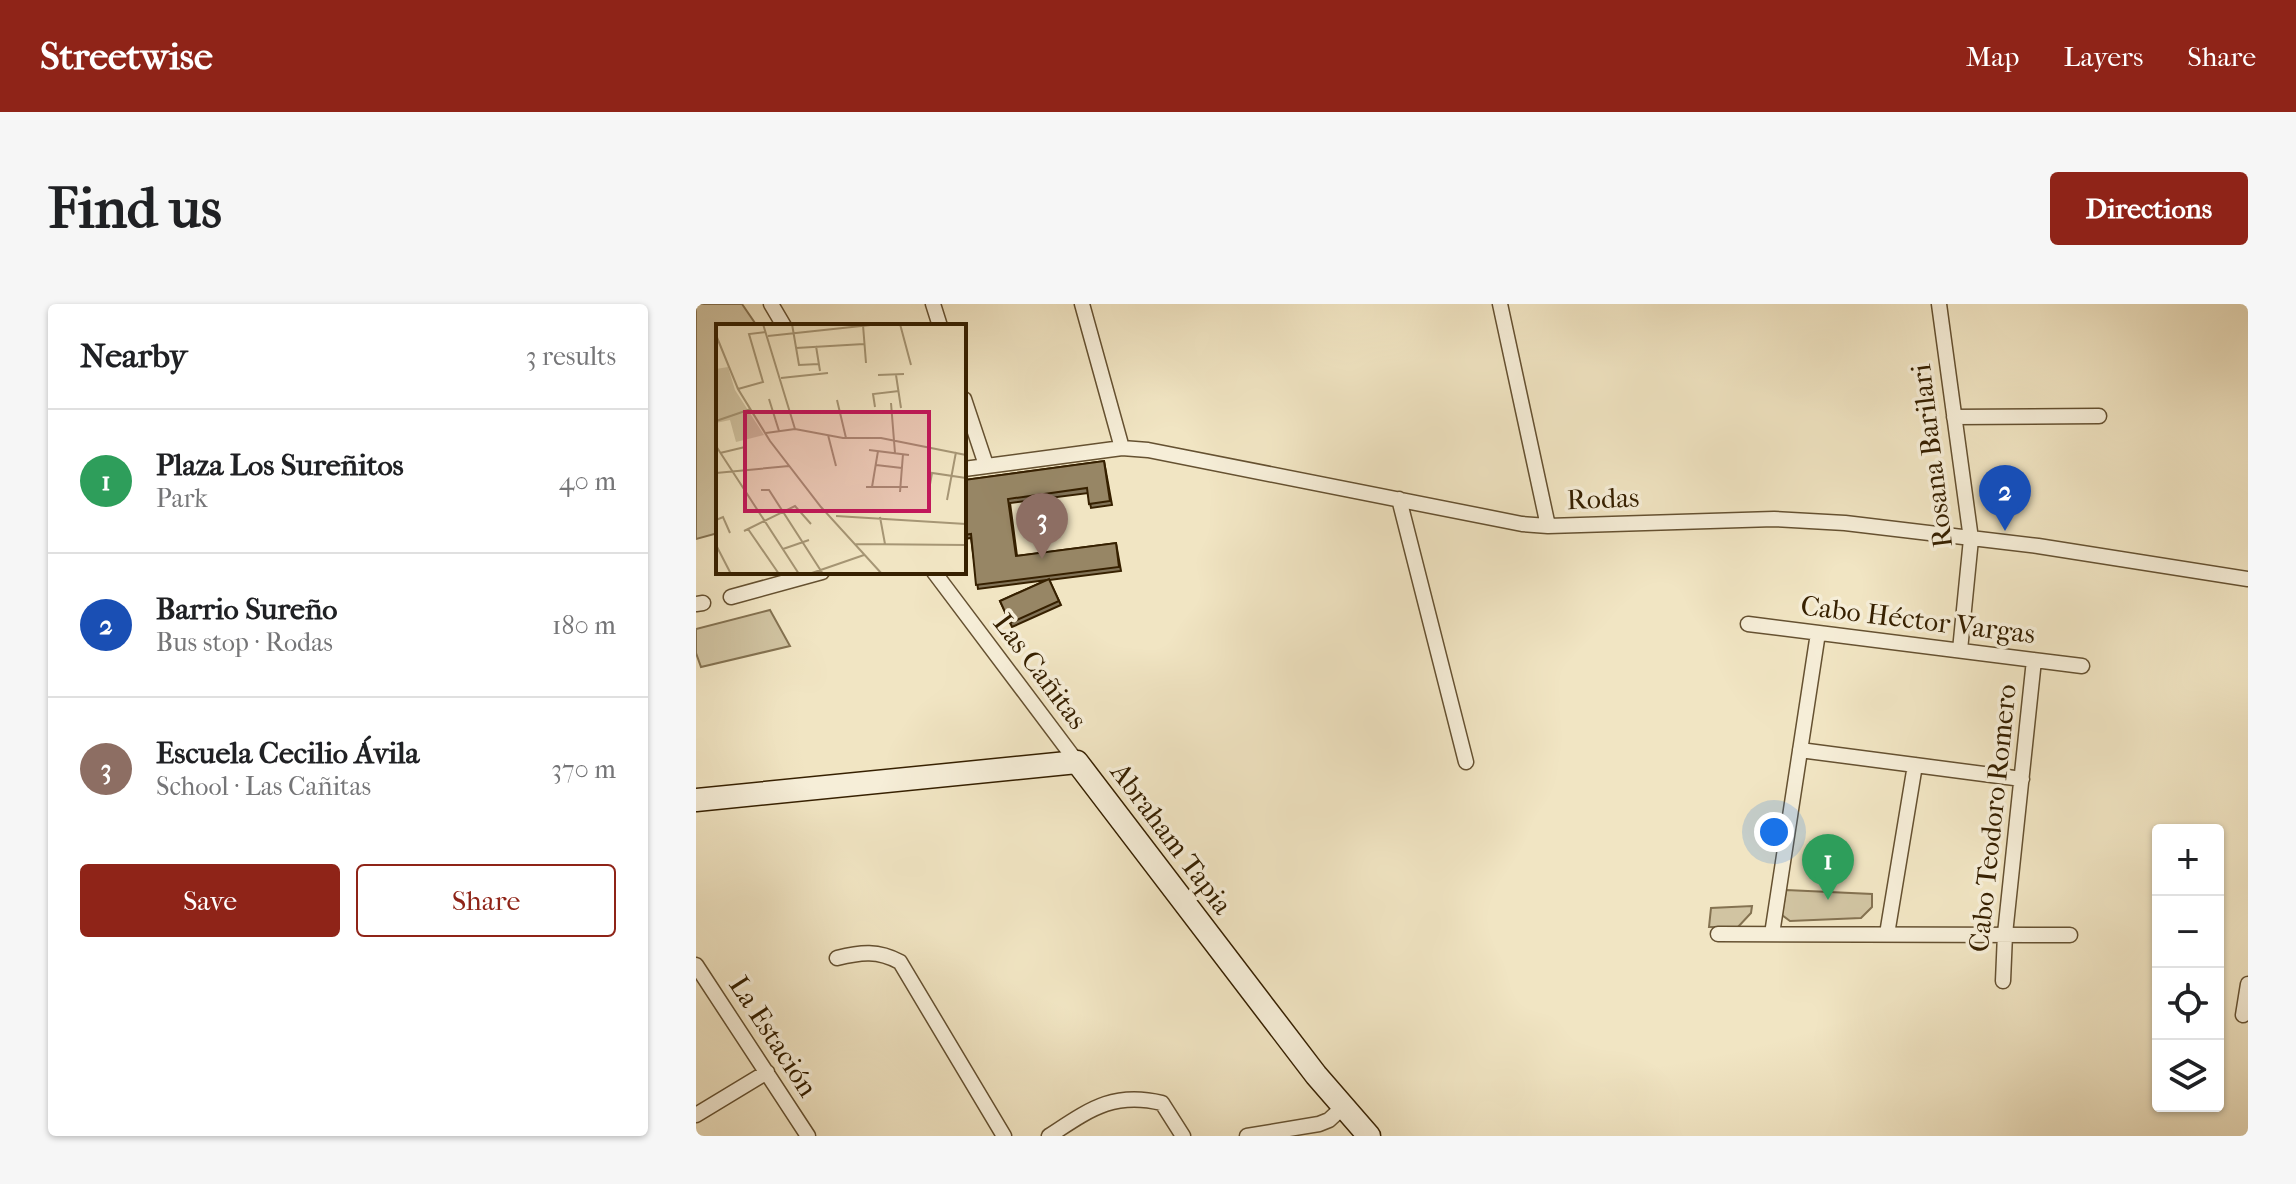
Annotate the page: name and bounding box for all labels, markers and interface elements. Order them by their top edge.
text: Streetwise [40,34,213,79]
text: Map [1966,40,2019,73]
text: Layers [2063,40,2143,73]
text: Share [2187,40,2256,73]
button: Directions [2050,172,2248,245]
text: Find us [48,176,222,241]
inset map [716,324,966,574]
text: Nearby [80,336,187,376]
text: 3 results [526,341,616,372]
street label: Rosana Barilari [1904,362,1959,550]
text: Plaza Los Sureñitos [156,448,404,483]
pin: 2 [1979,465,2031,531]
text: 1 [101,466,111,497]
text: 40 m [559,466,616,497]
street label: Rodas [1566,481,1640,516]
text: Park [156,483,208,514]
pin: 3 [1016,493,1068,559]
street label: Cabo Héctor Vargas [1799,589,2037,650]
text: Barrio Sureño [156,592,337,627]
street label: Las Cañitas [987,607,1095,735]
text: 2 [99,610,113,641]
text: 180 m [552,610,616,641]
text: Bus stop · Rodas [156,627,333,658]
street label: Cabo Teodoro Romero [1962,682,2023,954]
text: Escuela Cecilio Ávila [156,736,419,771]
text: 3 [101,754,111,785]
text: 370 m [551,754,616,785]
street label: Abraham Tapia [1103,755,1240,921]
text: School · Las Cañitas [156,771,371,802]
your location [1754,812,1794,852]
map controls [2152,824,2224,1112]
button: + [2152,824,2224,896]
pin: 1 [1802,834,1854,900]
button: Save [80,864,340,937]
button: Share [356,864,616,937]
button: − [2152,896,2224,968]
button: locate [2152,968,2224,1040]
street label: La Estación [722,970,825,1103]
button: layers [2152,1040,2224,1112]

